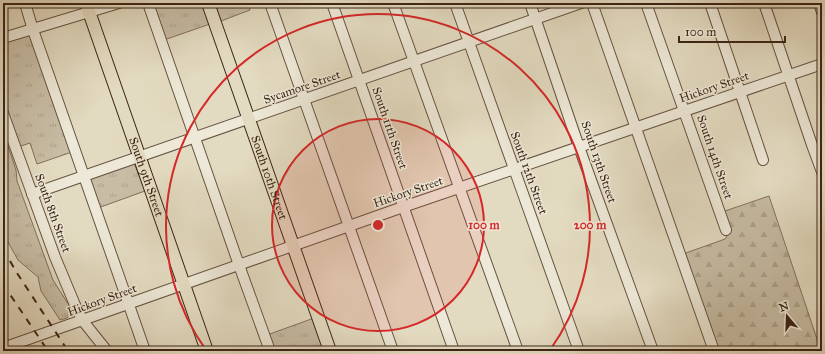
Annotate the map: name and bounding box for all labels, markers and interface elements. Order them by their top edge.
scale bar [679,18,785,44]
text: 100 m [685,25,716,39]
street label: Sycamore Street [262,67,343,107]
street label: Hickory Street [677,68,751,105]
street label: South 11th Street [369,85,411,172]
street label: South 14th Street [694,113,736,201]
street label: South 13th Street [578,119,620,206]
street label: South 12th Street [508,130,551,217]
street label: South 10th Street [248,134,291,222]
street label: South 9th Street [126,135,167,219]
street label: South 8th Street [32,172,74,255]
street label: Hickory Street [371,173,445,210]
centre of rings [371,218,385,232]
text: 100 m [468,218,501,232]
text: 200 m [574,218,607,232]
street label: Hickory Street [65,281,139,319]
north arrow [767,296,807,336]
text: N [777,299,791,315]

